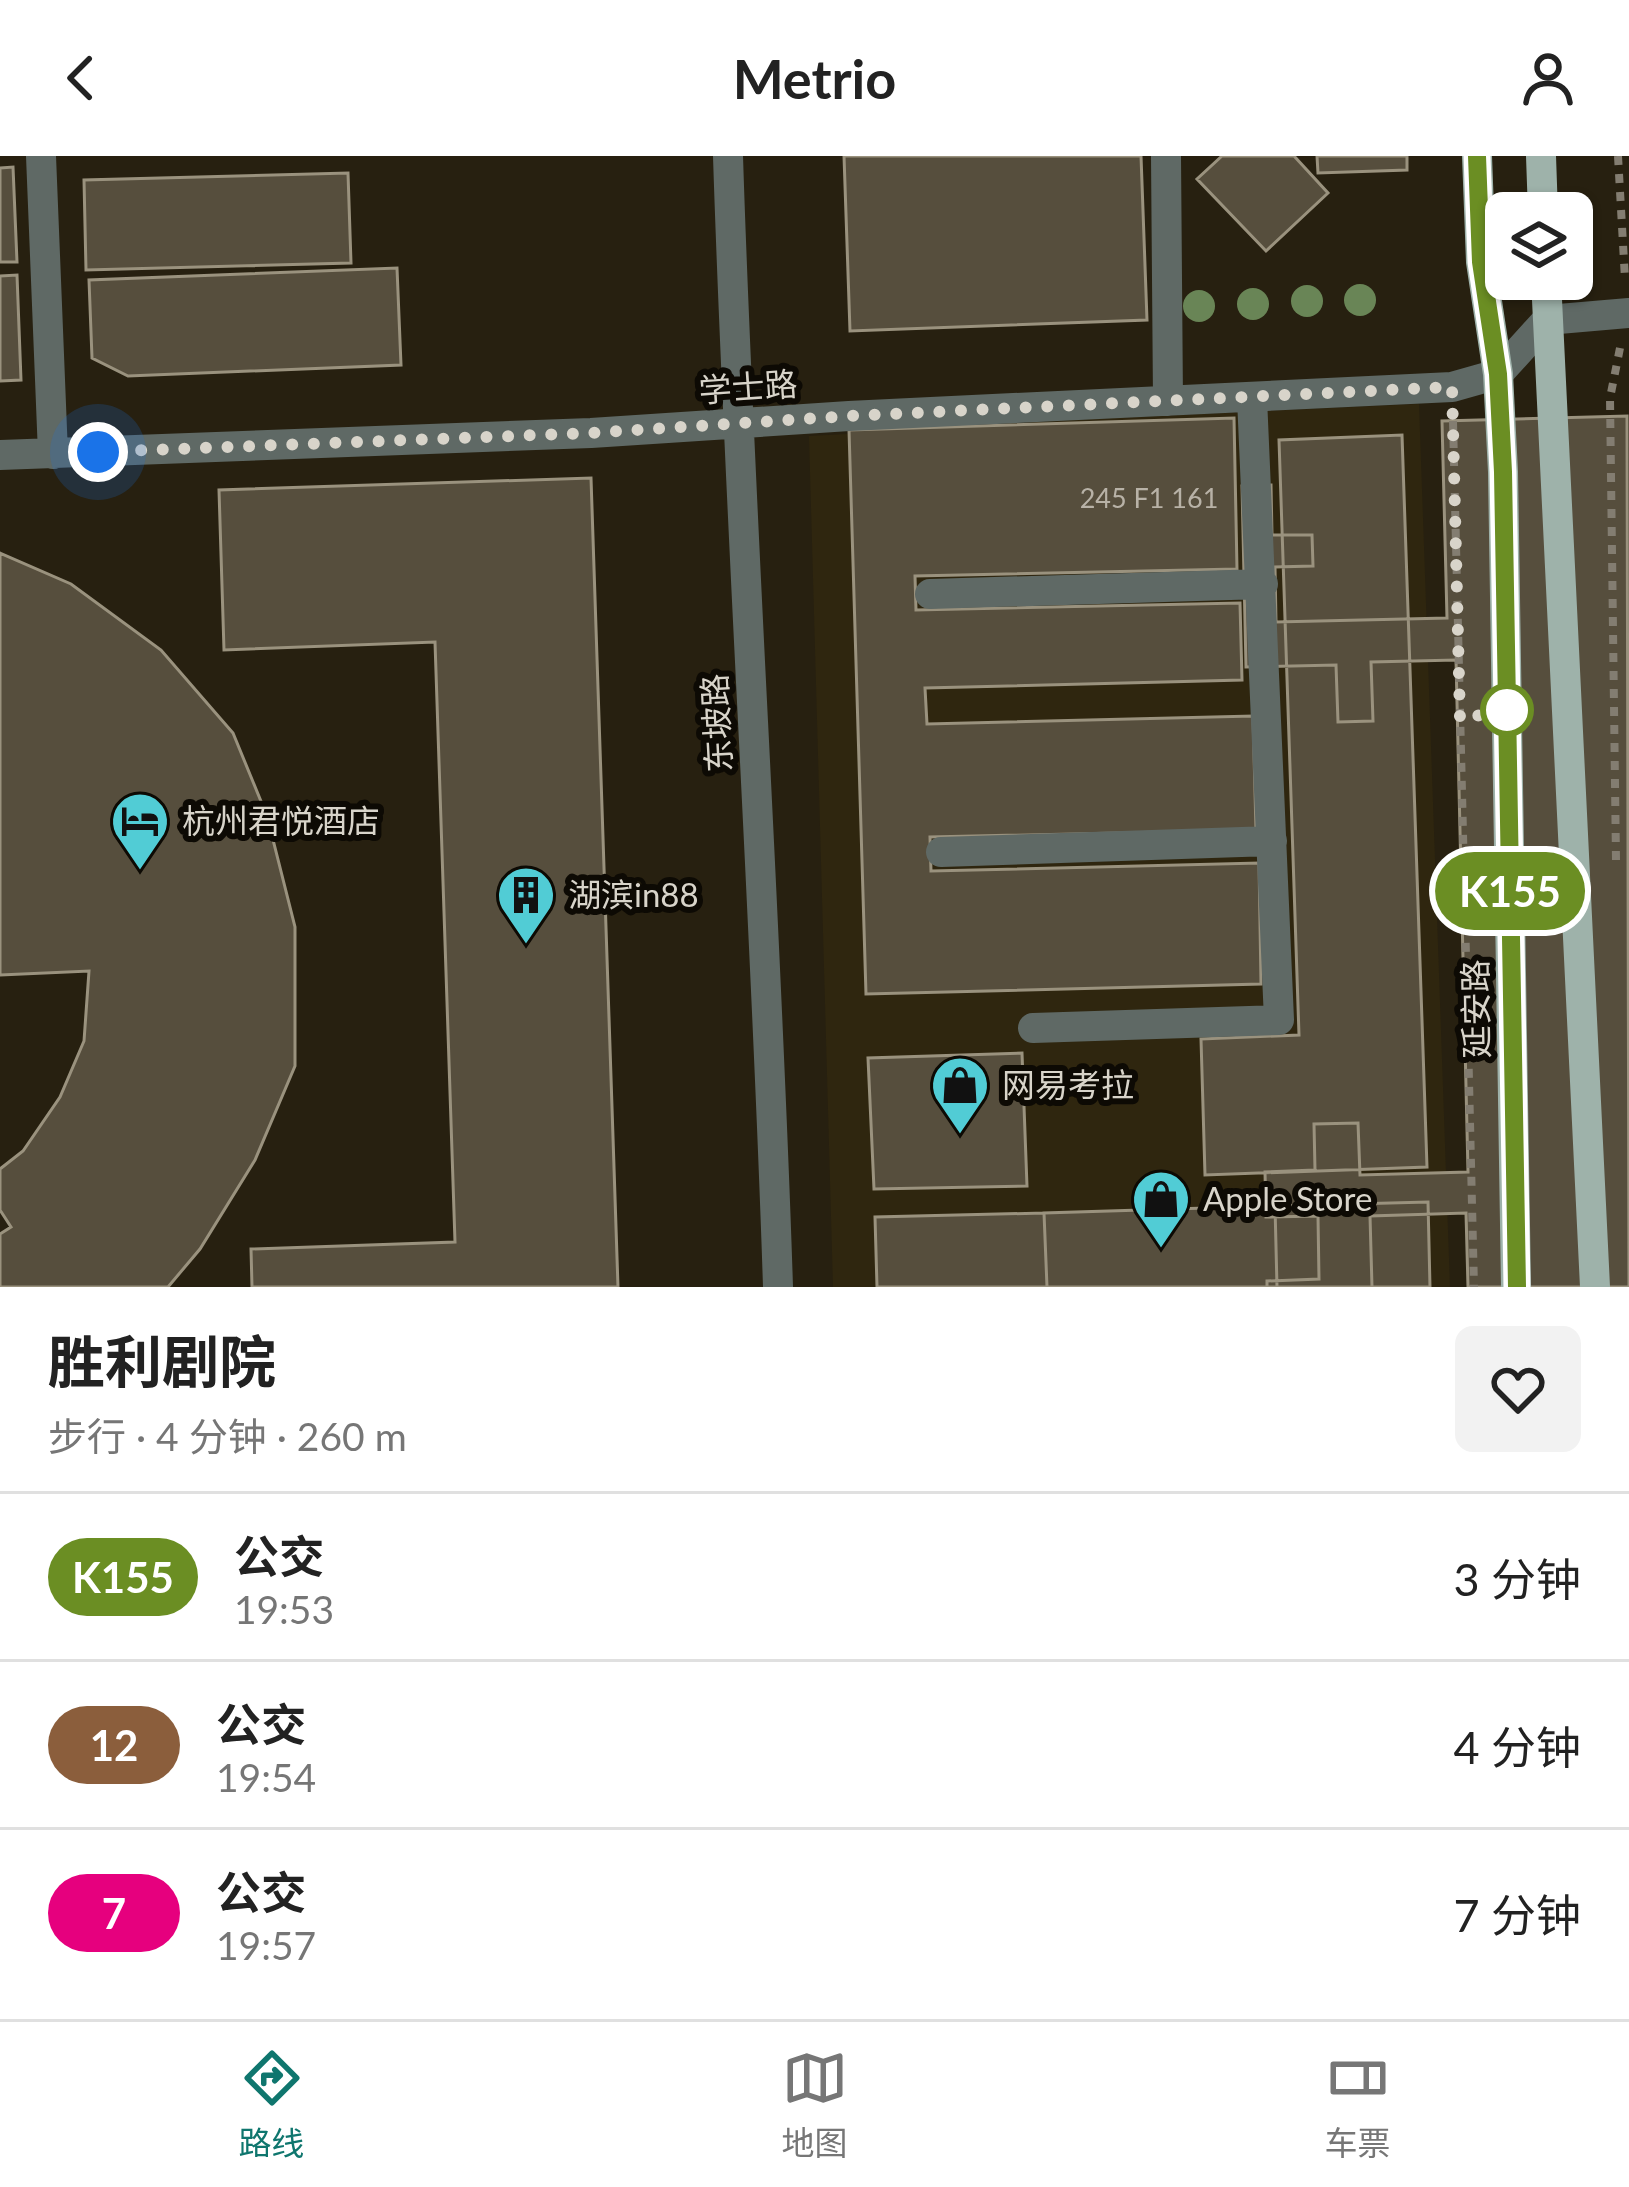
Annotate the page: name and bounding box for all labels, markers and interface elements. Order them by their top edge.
icon: back [48,45,114,111]
icon: person [1515,45,1581,111]
text: Metrio [733,46,896,111]
map controls [1485,192,1593,300]
button: layers [1485,192,1593,300]
street label: 学士路 [697,363,799,409]
your location [68,422,128,482]
house number: 245 F1 161 [1080,481,1218,514]
street label: 东坡路 [693,673,739,774]
unlabelled marker [1482,685,1532,735]
hotel icon: 杭州君悦酒店 [109,790,171,872]
place label: 杭州君悦酒店 [182,800,380,840]
line badge: K155 [1426,852,1594,930]
building icon: 湖滨in88 [495,864,557,946]
text: K155 [1459,866,1561,916]
place label: 湖滨in88 [568,874,699,914]
street label: 延安路 [1454,959,1496,1059]
shop icon: 网易考拉 [929,1054,991,1136]
place label: 网易考拉 [1002,1064,1134,1104]
shop icon: Apple Store [1130,1168,1192,1250]
place label: Apple Store [1203,1178,1372,1218]
button: heart [1455,1326,1581,1452]
text: 胜利剧院 [48,1327,276,1395]
text: 步行 · 4 分钟 · 260 m [48,1413,407,1459]
text: 公交 [234,1529,324,1583]
text: K155 [72,1552,174,1602]
text: 3 分钟 [1453,1552,1581,1606]
text: 19:53 [234,1586,334,1632]
text: 公交 [216,1697,306,1751]
text: 12 [90,1720,138,1770]
text: 4 分钟 [1453,1720,1581,1774]
text: 19:54 [216,1754,316,1800]
text: 公交 [216,1865,306,1919]
text: 7 [102,1888,126,1938]
text: 7 分钟 [1453,1888,1581,1942]
text: 19:57 [216,1922,316,1968]
tab: 路线 [239,2045,305,2165]
tab: 地图 [782,2045,848,2165]
tab: 车票 [1325,2045,1391,2165]

